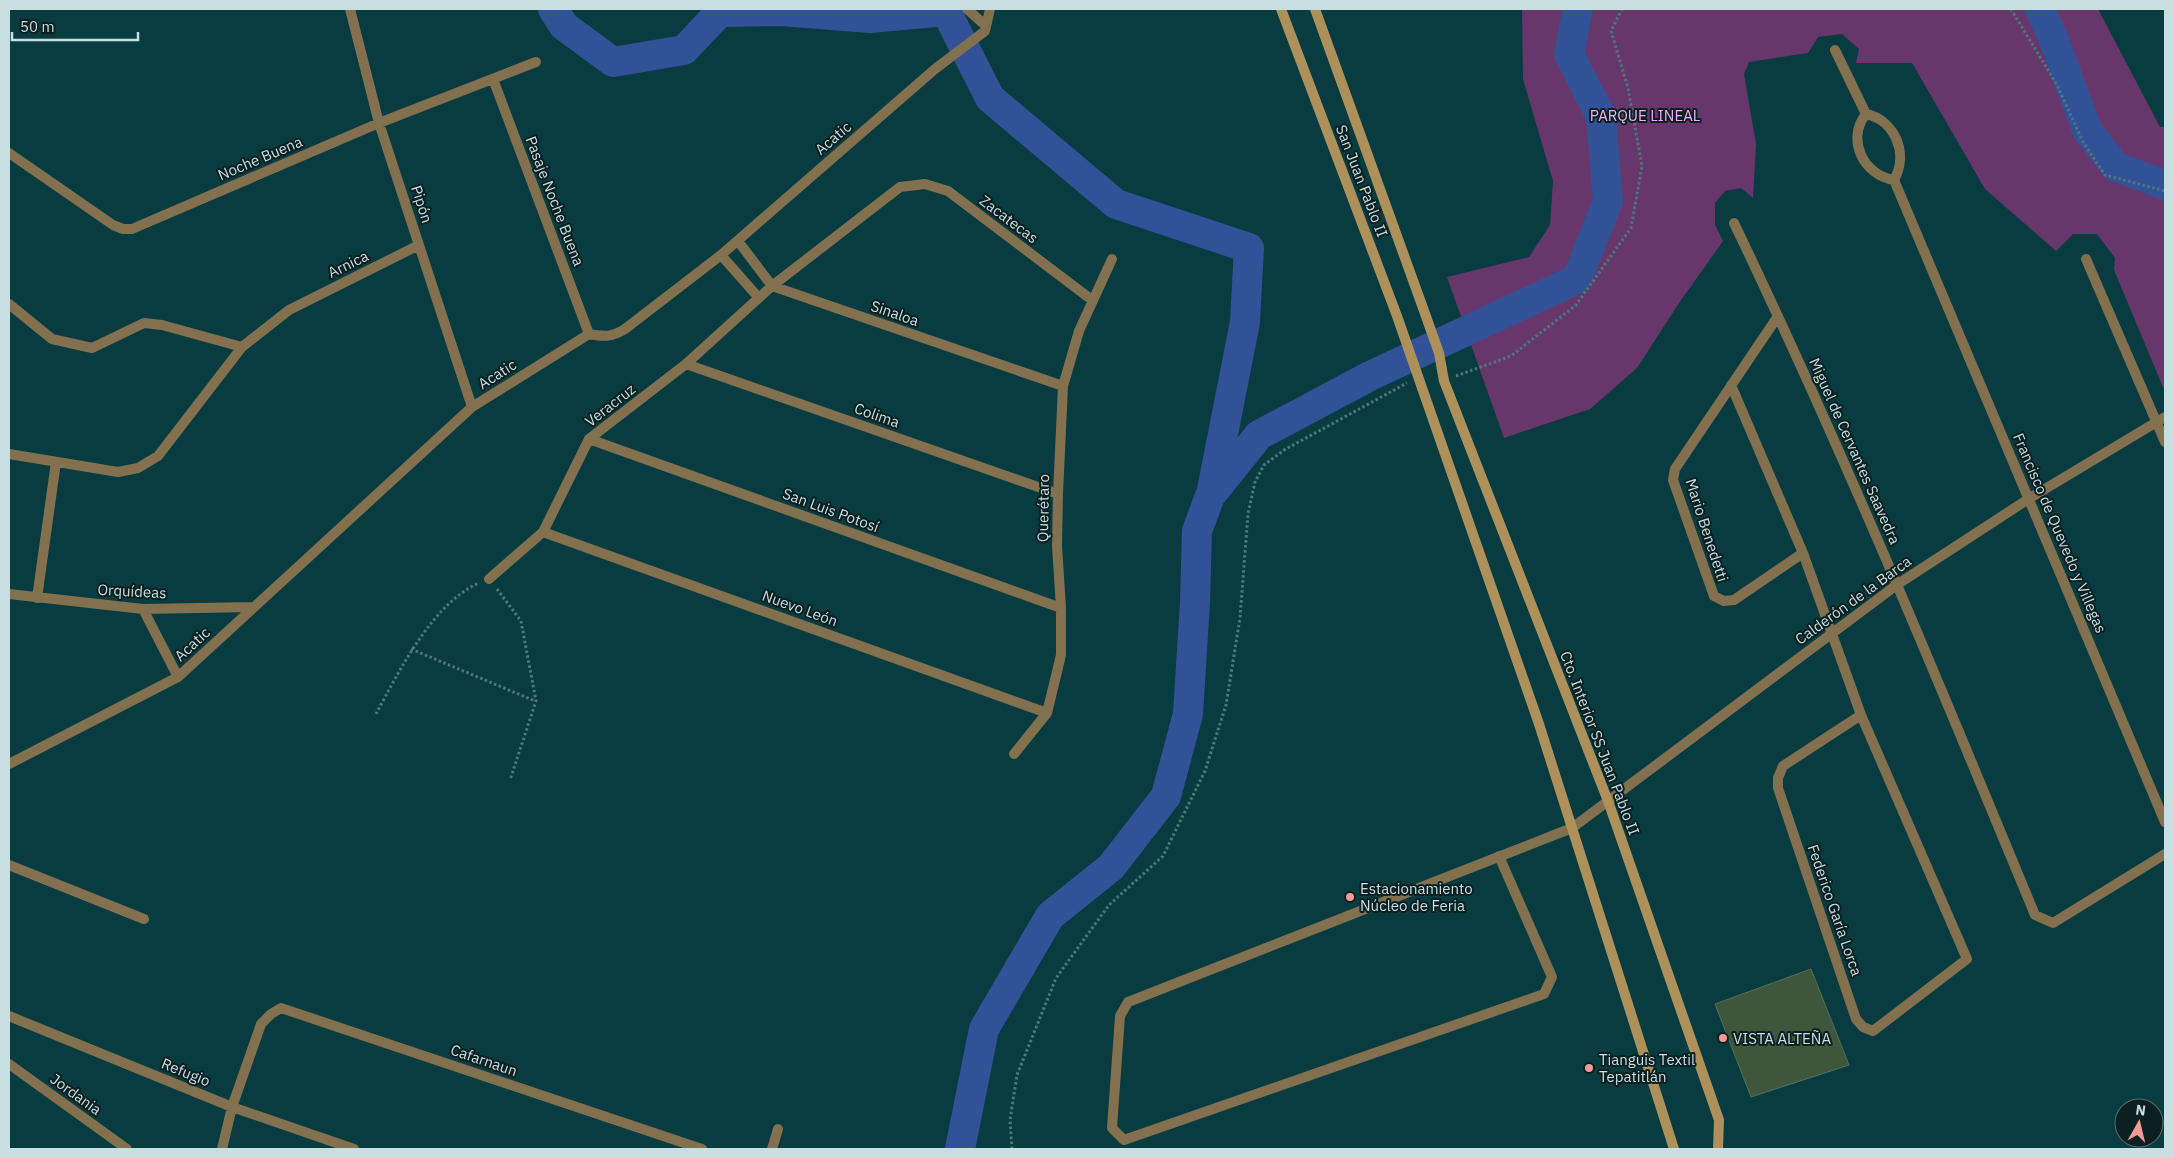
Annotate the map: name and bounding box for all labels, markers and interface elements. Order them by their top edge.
scale bar [12,10,139,42]
text: 50 m [20,17,55,36]
park label: PARQUE LINEAL [1590,106,1701,125]
street label: Acatic [811,117,855,159]
street label: San Juan Pablo II [1332,122,1392,240]
street label: Noche Buena [215,132,305,184]
street label: Pasaje Noche Buena [521,133,589,269]
street label: Pipón [407,183,437,225]
street label: Zacatecas [976,191,1042,247]
street label: Arnica [325,246,371,282]
street label: Sinaloa [869,296,921,330]
street label: Acatic [474,355,520,393]
street label: Miguel de Cervantes Saavedra [1805,355,1905,547]
street label: Veracruz [581,379,639,431]
street label: Colima [852,398,902,432]
street label: Francisco de Quevedo y Villegas [2009,430,2111,636]
street label: Querétaro [1033,474,1053,542]
street label: Mario Benedetti [1681,476,1733,584]
street label: San Luis Potosí [780,484,882,536]
street label: Calderón de la Barca [1791,551,1915,649]
street label: Orquídeas [97,580,167,602]
street label: Nuevo León [760,586,840,630]
street label: Acatic [170,623,214,665]
street label: Cto. Interior SS Juan Pablo II [1556,648,1644,838]
street label: Federico Garía Lorca [1804,842,1866,978]
place label: Estacionamiento Núcleo de Feria [1360,879,1473,915]
marker: Estacionamiento Núcleo de Feria [1344,891,1356,903]
place label: VISTA ALTEÑA [1733,1029,1831,1048]
marker: VISTA ALTEÑA [1717,1032,1729,1044]
street label: Cafarnaun [448,1040,520,1080]
place label: Tianguis Textil Tepatitlán [1599,1050,1695,1086]
street label: Refugio [159,1054,213,1090]
marker: Tianguis Textil Tepatitlán [1583,1062,1595,1074]
street label: Jordania [47,1069,105,1119]
north arrow [2114,1098,2164,1148]
text: N [2135,1101,2147,1120]

